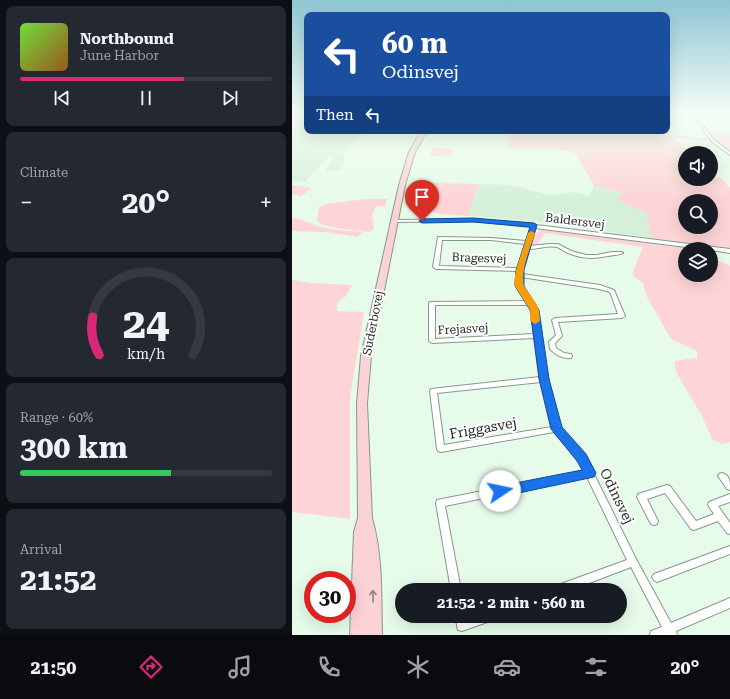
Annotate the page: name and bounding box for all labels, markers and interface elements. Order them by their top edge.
text: 60 m [382,27,447,60]
icon: left [316,28,368,80]
text: Northbound [80,30,174,48]
text: June Harbor [80,48,159,63]
text: Odinsvej [382,61,459,82]
icon: previous [51,87,73,109]
icon: pause [135,87,157,109]
icon: next [219,87,241,109]
icon: left [362,104,384,126]
text: Then [316,106,354,124]
map controls [678,146,718,282]
button: sound [678,146,718,186]
text: Climate [20,165,68,180]
pin [405,180,439,221]
text: 20° [122,185,170,220]
icon: arrive [411,186,433,208]
text: − [20,190,32,215]
text: + [260,190,272,215]
button: search [678,194,718,234]
street label: Baldersvej [544,210,606,232]
button: layers [678,242,718,282]
street label: Bragesvej [451,250,507,266]
street label: Suderbovej [360,289,386,357]
text: 24 [123,299,169,348]
street label: Frejasvej [437,321,489,337]
text: km/h [127,346,165,362]
text: Range · 60% [20,410,93,425]
street label: Friggasvej [448,414,518,442]
text: 300 km [20,430,128,465]
street label: Odinsvej [597,466,637,526]
position arrow [479,470,521,512]
text: Arrival [20,542,62,557]
text: 21:52 [20,562,97,597]
speed limit sign: 30 [304,571,356,623]
one-way arrow [369,590,377,603]
text: 21:52 · 2 min · 560 m [437,594,585,612]
icon: directions [137,653,165,681]
icon: music [226,653,254,681]
icon: phone [315,653,343,681]
icon: climate [404,653,432,681]
icon: car [493,653,521,681]
icon: filters [582,653,610,681]
text: 21:50 [30,657,76,678]
text: 20° [670,657,700,678]

